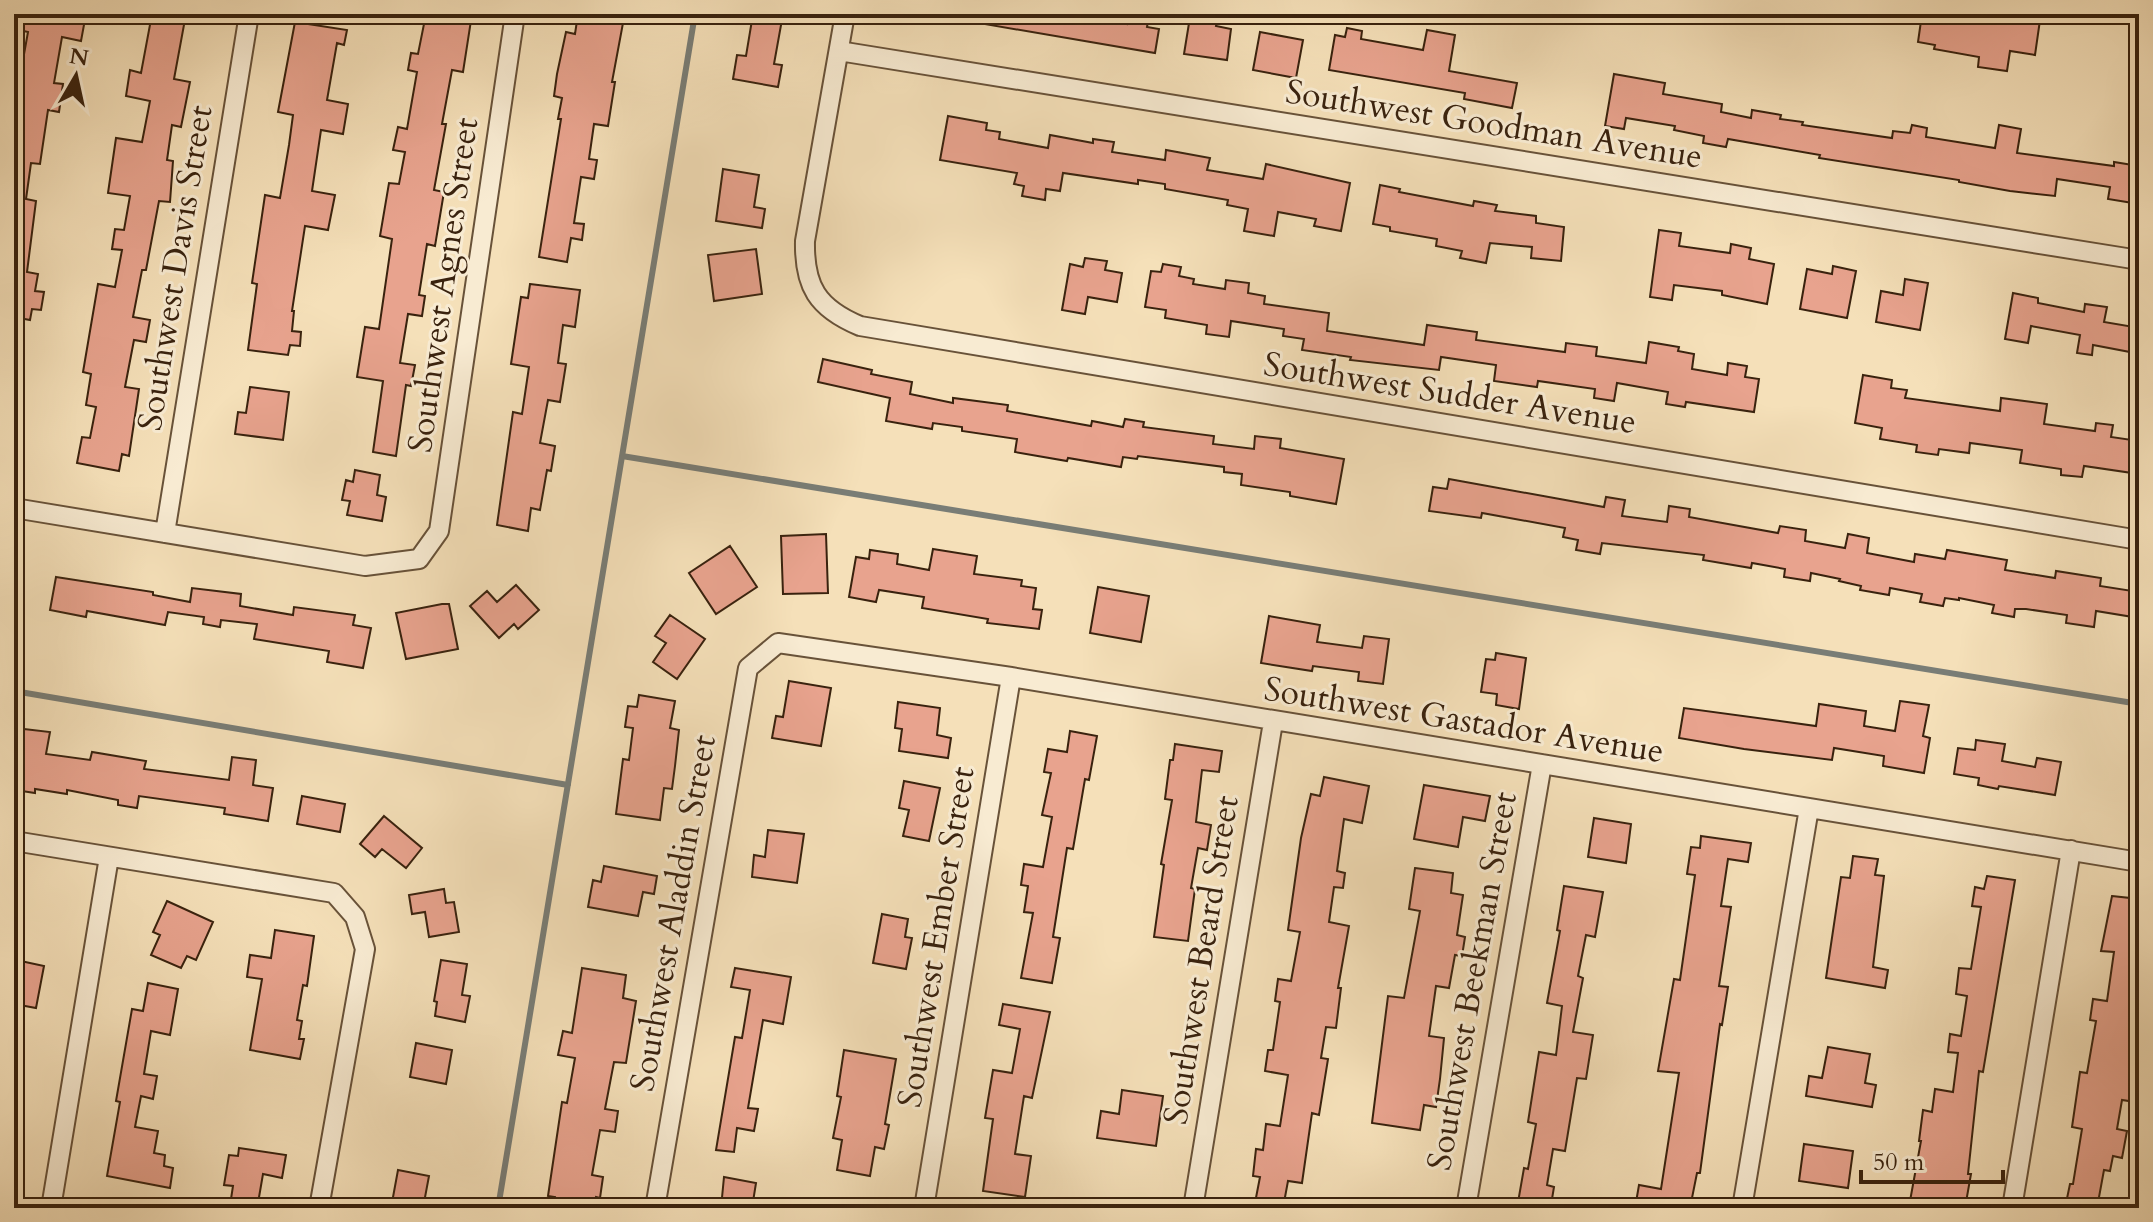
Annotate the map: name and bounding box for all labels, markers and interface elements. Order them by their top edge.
north arrow [36,36,116,116]
text: N [67,41,91,74]
street label: Southwest Goodman Avenue [1282,68,1706,180]
street label: Southwest Davis Street [127,102,223,434]
street label: Southwest Agnes Street [397,114,489,455]
street label: Southwest Sudder Avenue [1260,341,1640,445]
street label: Southwest Gastador Avenue [1261,666,1667,774]
street label: Southwest Aladdin Street [619,731,727,1095]
street label: Southwest Ember Street [886,763,986,1111]
street label: Southwest Beekman Street [1416,788,1528,1174]
street label: Southwest Beard Street [1152,792,1250,1128]
scale bar [1861,1134,2003,1184]
text: 50 m [1873,1146,1925,1179]

